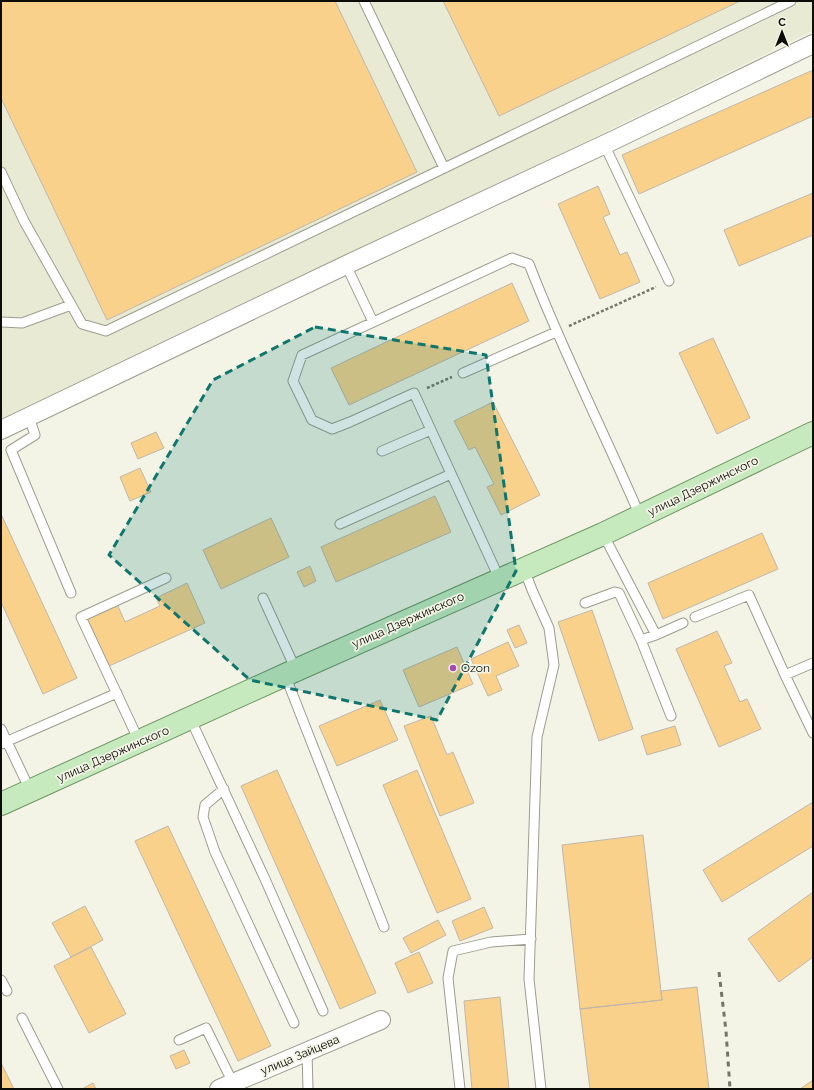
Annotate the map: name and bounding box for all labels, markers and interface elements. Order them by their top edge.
north arrow [762,12,802,52]
text: С [778,16,786,29]
street label: улица Дзержинского [645,453,761,519]
street label: улица Дзержинского [350,589,466,651]
place label: Ozon [461,661,490,675]
marker: Ozon [448,663,458,673]
street label: улица Дзержинского [55,723,171,785]
street label: улица Зайцева [259,1032,341,1078]

